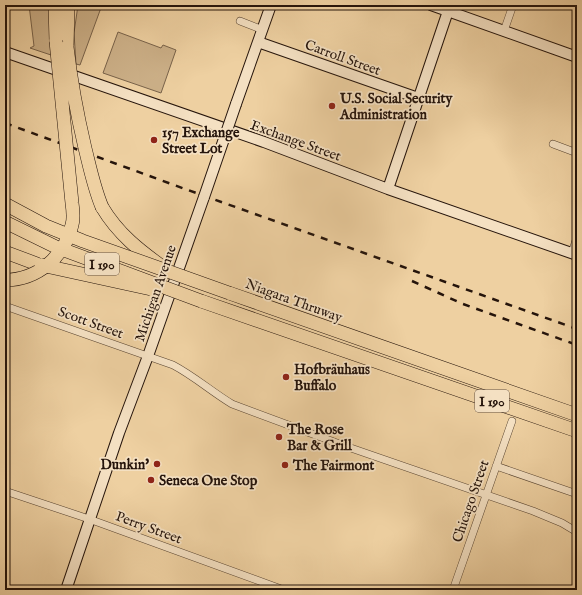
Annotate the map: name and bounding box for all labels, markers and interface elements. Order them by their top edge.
street label: Carroll Street [302,36,383,80]
place label: U.S. Social Security Administration [339,90,453,124]
marker: U.S. Social Security Administration [327,101,337,111]
street label: Exchange Street [248,116,344,166]
place label: 157 Exchange Street Lot [162,124,240,158]
marker: 157 Exchange Street Lot [149,135,159,145]
street label: Michigan Avenue [131,242,181,344]
road number: I 190 [85,253,119,275]
street label: Niagara Thruway [243,275,345,327]
street label: Scott Street [56,303,126,343]
place label: Hofbräuhaus Buffalo [294,361,370,395]
marker: Hofbräuhaus Buffalo [281,372,291,382]
road number: I 190 [475,390,509,412]
place label: The Rose Bar & Grill [286,421,353,455]
marker: The Rose Bar & Grill [274,432,284,442]
place label: Dunkin' [101,456,149,474]
place label: The Fairmont [292,457,374,475]
street label: Chicago Street [448,457,494,545]
marker: Dunkin' [152,459,162,469]
marker: The Fairmont [280,460,290,470]
place label: Seneca One Stop [159,472,258,490]
marker: Seneca One Stop [146,475,156,485]
street label: Perry Street [113,508,184,548]

